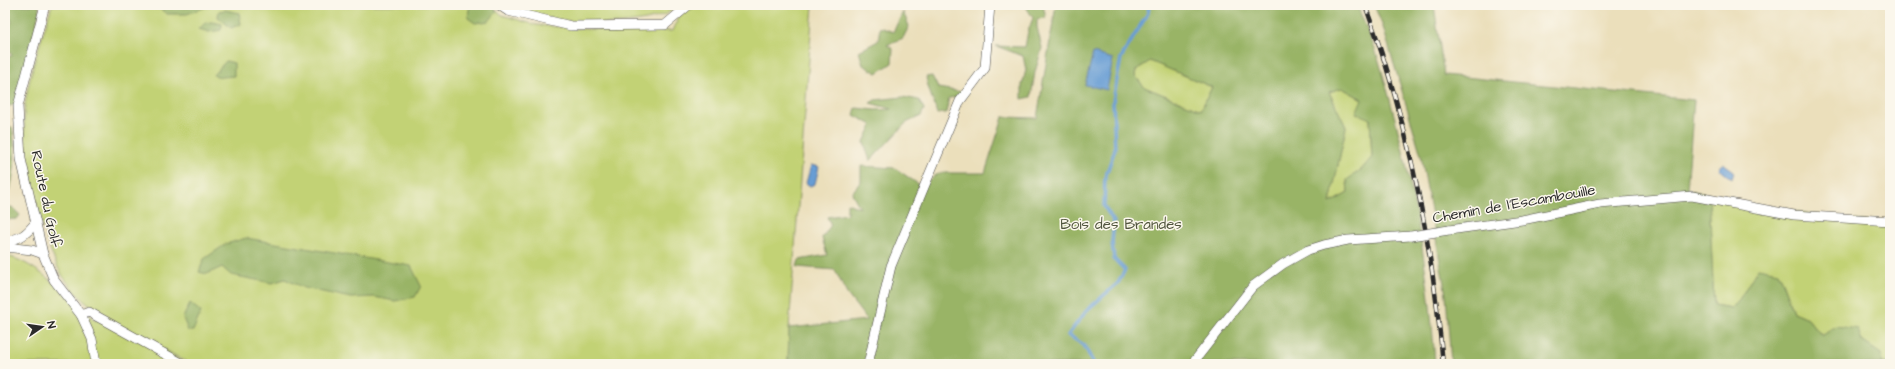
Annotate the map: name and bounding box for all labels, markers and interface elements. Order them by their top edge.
street label: Route du Golf [26,149,67,249]
street label: Chemin de l'Escambouille [1431,179,1597,229]
park label: Bois des Brandes [1060,214,1182,235]
north arrow [22,307,62,347]
text: N [43,320,59,330]

